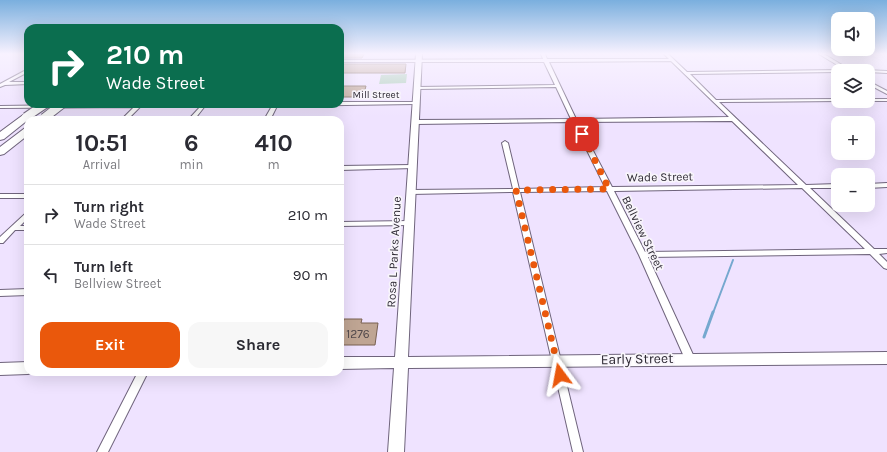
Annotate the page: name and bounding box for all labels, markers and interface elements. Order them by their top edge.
map controls [831,12,875,212]
button: sound [831,12,875,56]
text: 210 m [106,38,184,71]
icon: right [40,40,92,92]
button: layers [831,64,875,108]
text: Wade Street [106,72,205,94]
street label: Mill Street [353,89,400,101]
button: + [831,116,875,160]
pin [565,117,599,151]
icon: arrive [571,123,593,145]
text: 10:51 [75,129,128,157]
text: 6 [184,129,199,157]
text: 410 [255,129,293,157]
text: Arrival [83,157,121,172]
text: min [179,157,203,172]
text: m [268,157,280,172]
button: − [831,168,875,212]
street label: Wade Street [627,169,694,185]
street label: Bellview Street [619,194,667,273]
street label: Rosa L Parks Avenue [384,196,404,308]
text: Turn right [74,198,144,216]
icon: right [40,204,62,226]
text: 210 m [288,206,328,224]
text: Wade Street [74,216,146,231]
text: Turn left [74,258,133,276]
icon: left [40,264,62,286]
text: 90 m [293,266,328,284]
text: Bellview Street [74,276,161,291]
button: Exit [40,322,180,368]
button: Share [188,322,328,368]
house number: 1276 [346,327,370,341]
street label: Early Street [600,350,674,368]
position arrow [539,354,581,396]

